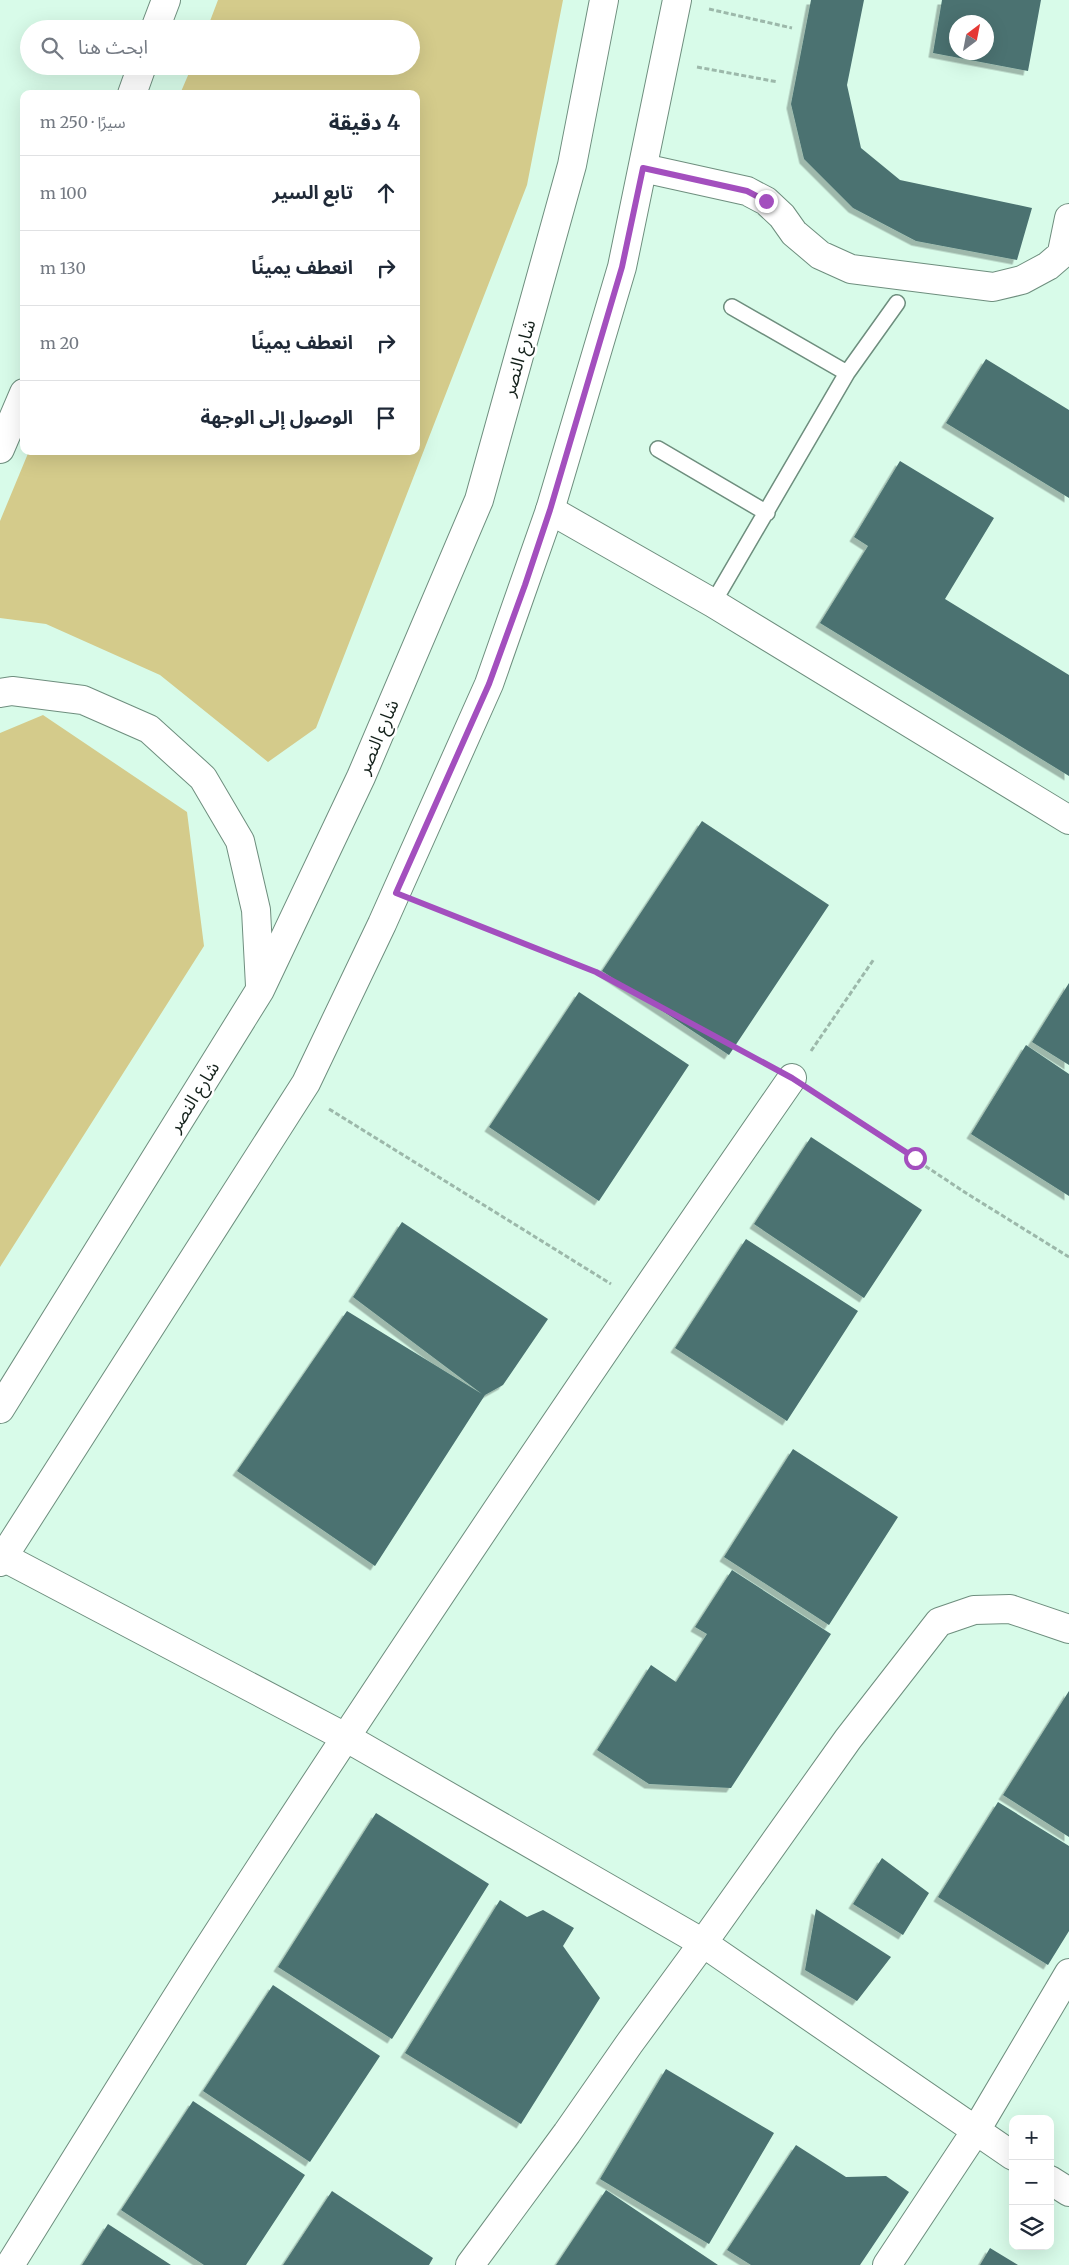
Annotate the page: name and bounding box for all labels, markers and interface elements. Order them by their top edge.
north arrow [949,15,994,60]
search box [20,20,420,75]
icon: search [38,34,66,62]
text: ابحث هنا [78,35,148,59]
text: 4 دقيقة [329,109,400,136]
text: سيرًا · 250 m [40,112,126,132]
icon: ahead [372,179,400,207]
text: تابع السير [272,180,353,204]
text: 100 m [40,183,87,203]
route end [755,190,778,213]
icon: right [372,254,400,282]
text: انعطف يمينًا [251,255,353,279]
text: 130 m [40,258,86,278]
street label: شارع النصر [496,317,543,401]
icon: right [372,329,400,357]
text: انعطف يمينًا [251,330,353,354]
text: 20 m [40,333,79,353]
icon: arrive [372,404,400,432]
text: الوصول إلى الوجهة [201,405,353,429]
street label: شارع النصر [351,696,406,780]
street label: شارع النصر [162,1057,227,1139]
route start [904,1147,927,1170]
map controls [1009,2115,1054,2250]
button: + [1009,2115,1054,2160]
button: − [1009,2160,1054,2205]
button: layers [1009,2205,1054,2250]

